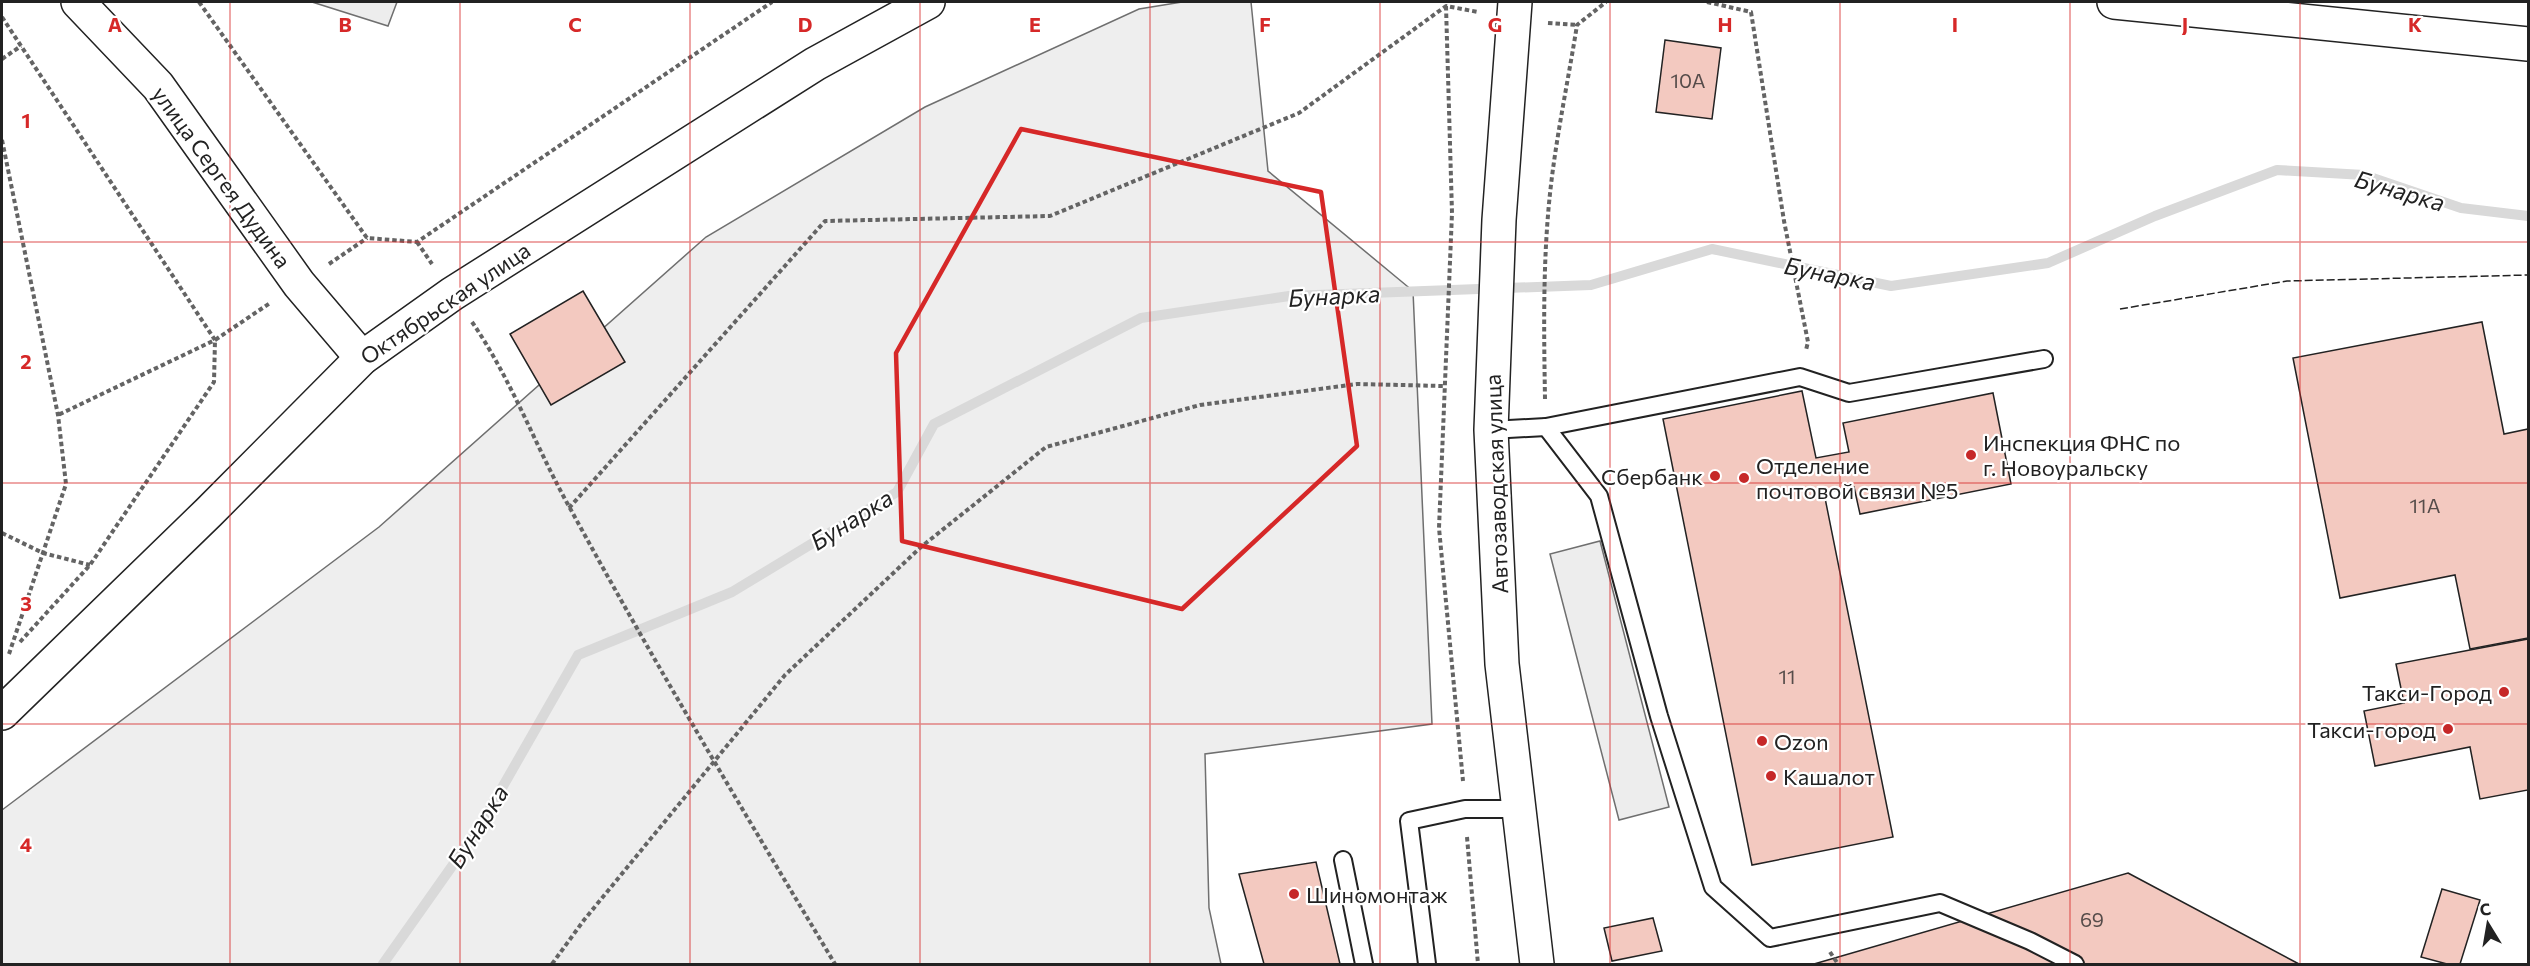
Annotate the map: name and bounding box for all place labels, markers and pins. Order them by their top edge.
place label: Инспекция ФНС по г. Новоуральску [1983,429,2180,481]
marker: Инспекция ФНС по г. Новоуральску [1964,448,1978,462]
place label: Отделение почтовой связи №5 [1756,452,1958,504]
place label: Сбербанк [1601,463,1703,490]
marker: Сбербанк [1708,469,1722,483]
marker: Отделение почтовой связи №5 [1737,471,1751,485]
place label: Такси-Город [2362,679,2492,706]
marker: Такси-Город [2497,685,2511,699]
place label: Такси-город [2307,716,2436,743]
marker: Такси-город [2441,722,2455,736]
place label: Ozon [1774,728,1829,755]
marker: Ozon [1755,734,1769,748]
place label: Кашалот [1783,763,1875,790]
marker: Кашалот [1764,769,1778,783]
place label: Шиномонтаж [1306,881,1448,908]
marker: Шиномонтаж [1287,887,1301,901]

